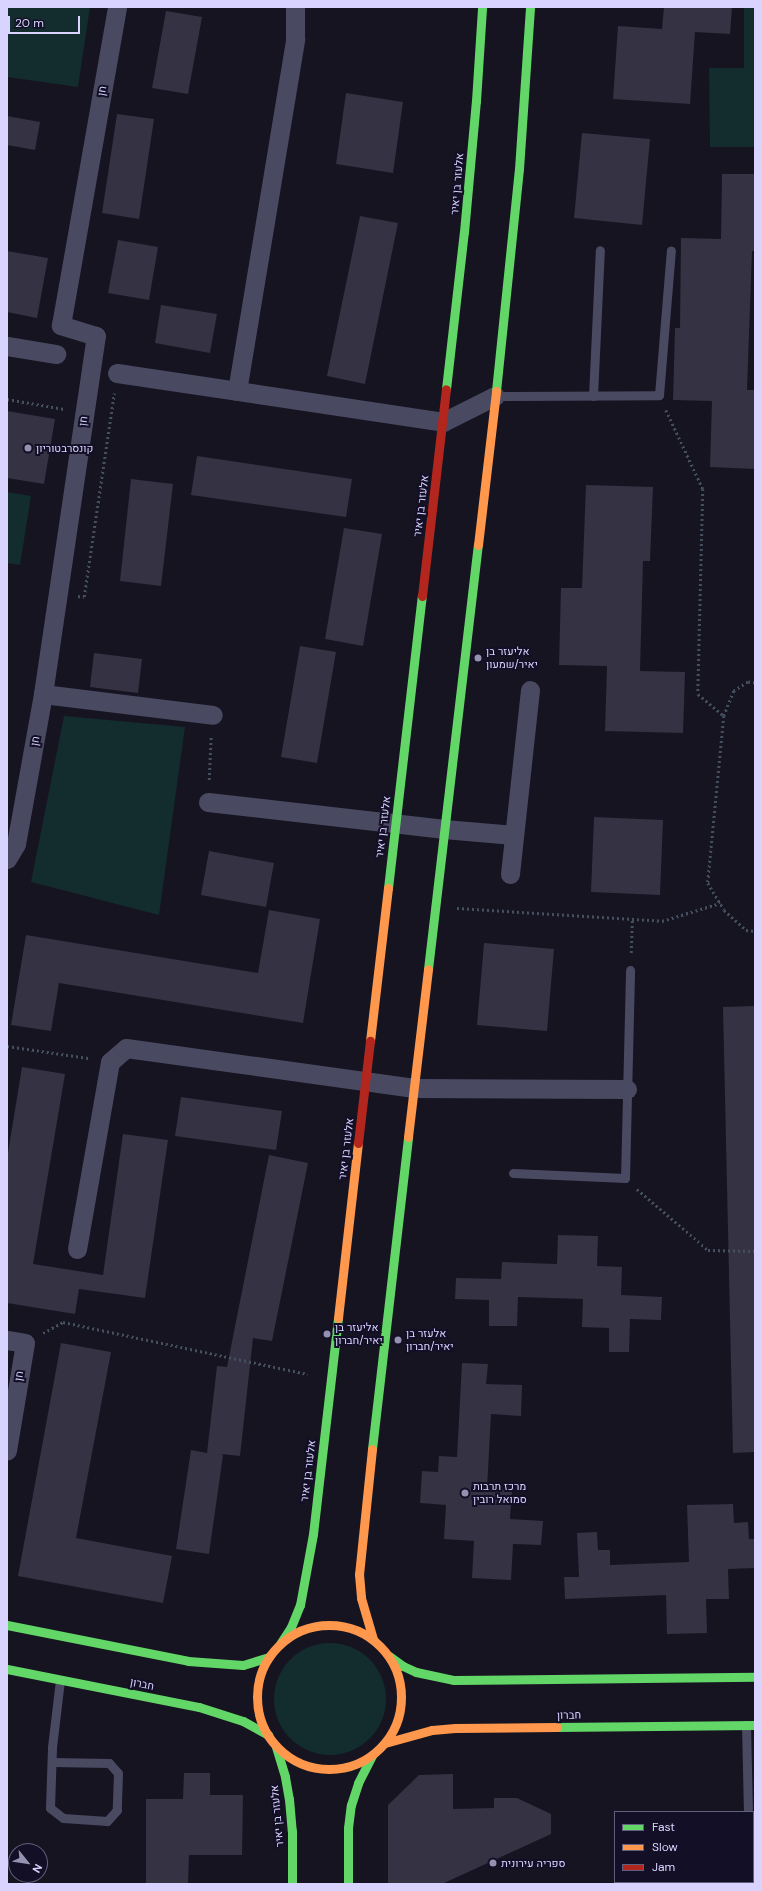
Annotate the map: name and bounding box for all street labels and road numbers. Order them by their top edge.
street label: חן [95,85,109,97]
street label: אלעזר בן יאיר [448,152,466,216]
street label: חן [76,415,90,427]
street label: אלעזר בן יאיר [411,474,431,538]
street label: חן [28,735,42,747]
street label: אלעזר בן יאיר [373,795,393,859]
street label: אלעזר בן יאיר [336,1117,356,1181]
street label: חן [12,1370,26,1382]
street label: אלעזר בן יאיר [298,1439,318,1503]
street label: חברון [129,1675,155,1693]
street label: חברון [557,1708,581,1722]
street label: אלעזר בן יאיר [268,1784,286,1848]

